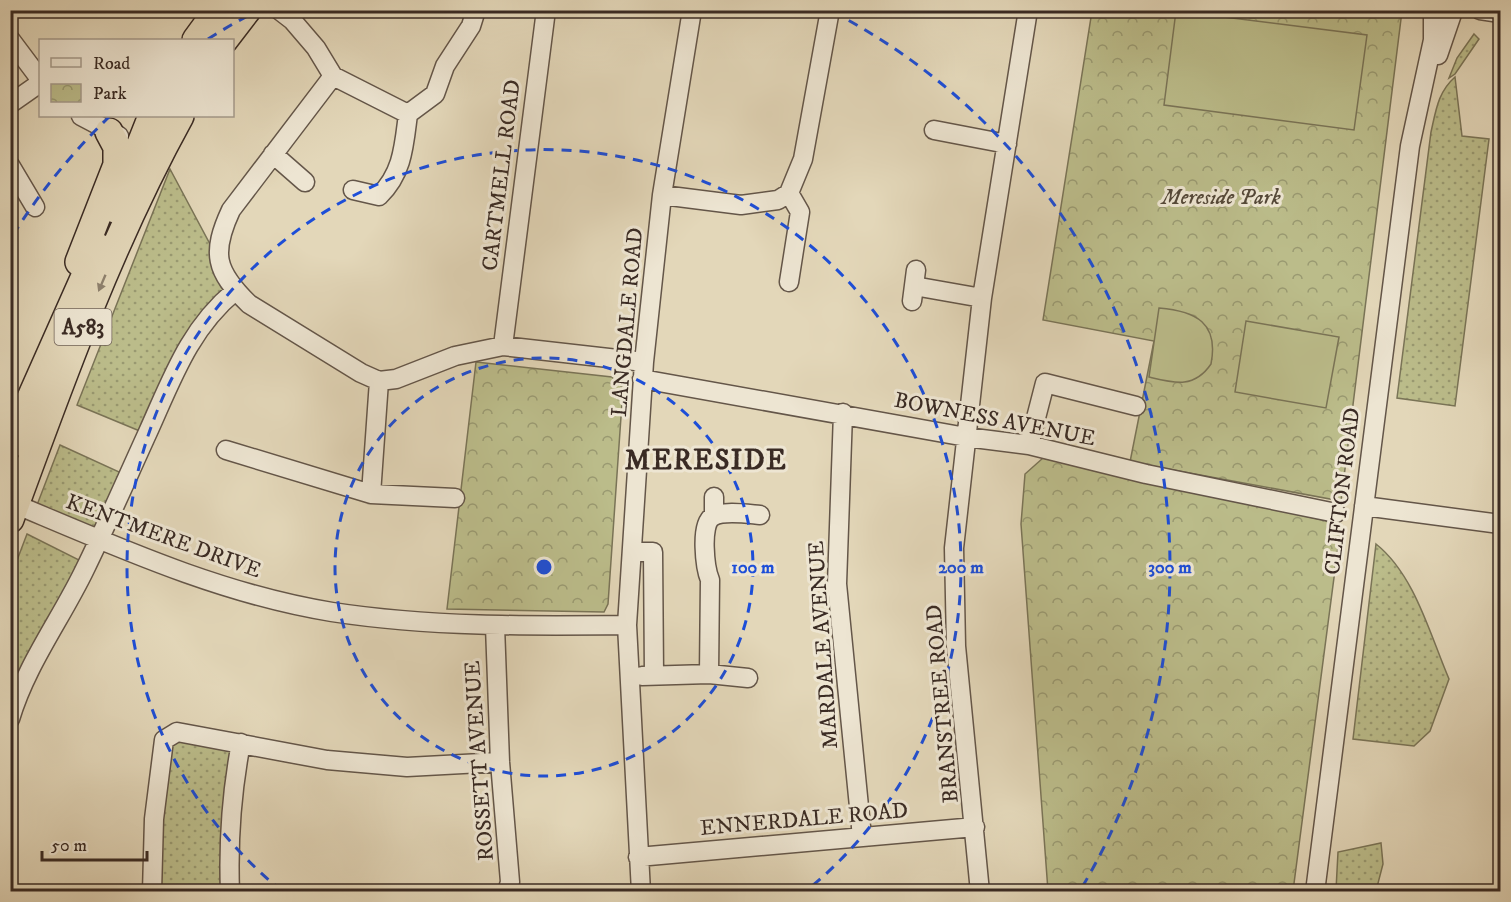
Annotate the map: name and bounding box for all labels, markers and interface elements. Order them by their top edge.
legend [39,39,234,117]
text: Road [93,53,130,75]
street label: CARTMELL ROAD [476,78,527,272]
text: Park [93,83,127,105]
park label: Mereside Park [1159,184,1281,211]
street label: LANGDALE ROAD [606,226,649,418]
one-way arrow [97,274,106,292]
road number: A583 [54,309,112,345]
street label: BOWNESS AVENUE [892,387,1098,452]
street label: CLIFTON ROAD [1319,406,1366,576]
district label: MERESIDE [625,443,787,478]
street label: KENTMERE DRIVE [62,489,265,584]
street label: MARDALE AVENUE [803,540,844,750]
centre of rings [534,557,554,577]
text: 100 m [731,557,775,579]
text: 200 m [938,557,984,579]
text: 300 m [1148,557,1192,579]
street label: BRANSTREE ROAD [920,603,965,804]
street label: ROSSETT AVENUE [459,660,500,862]
street label: ENNERDALE ROAD [699,797,909,842]
scale bar [42,824,147,862]
text: 50 m [51,835,87,857]

